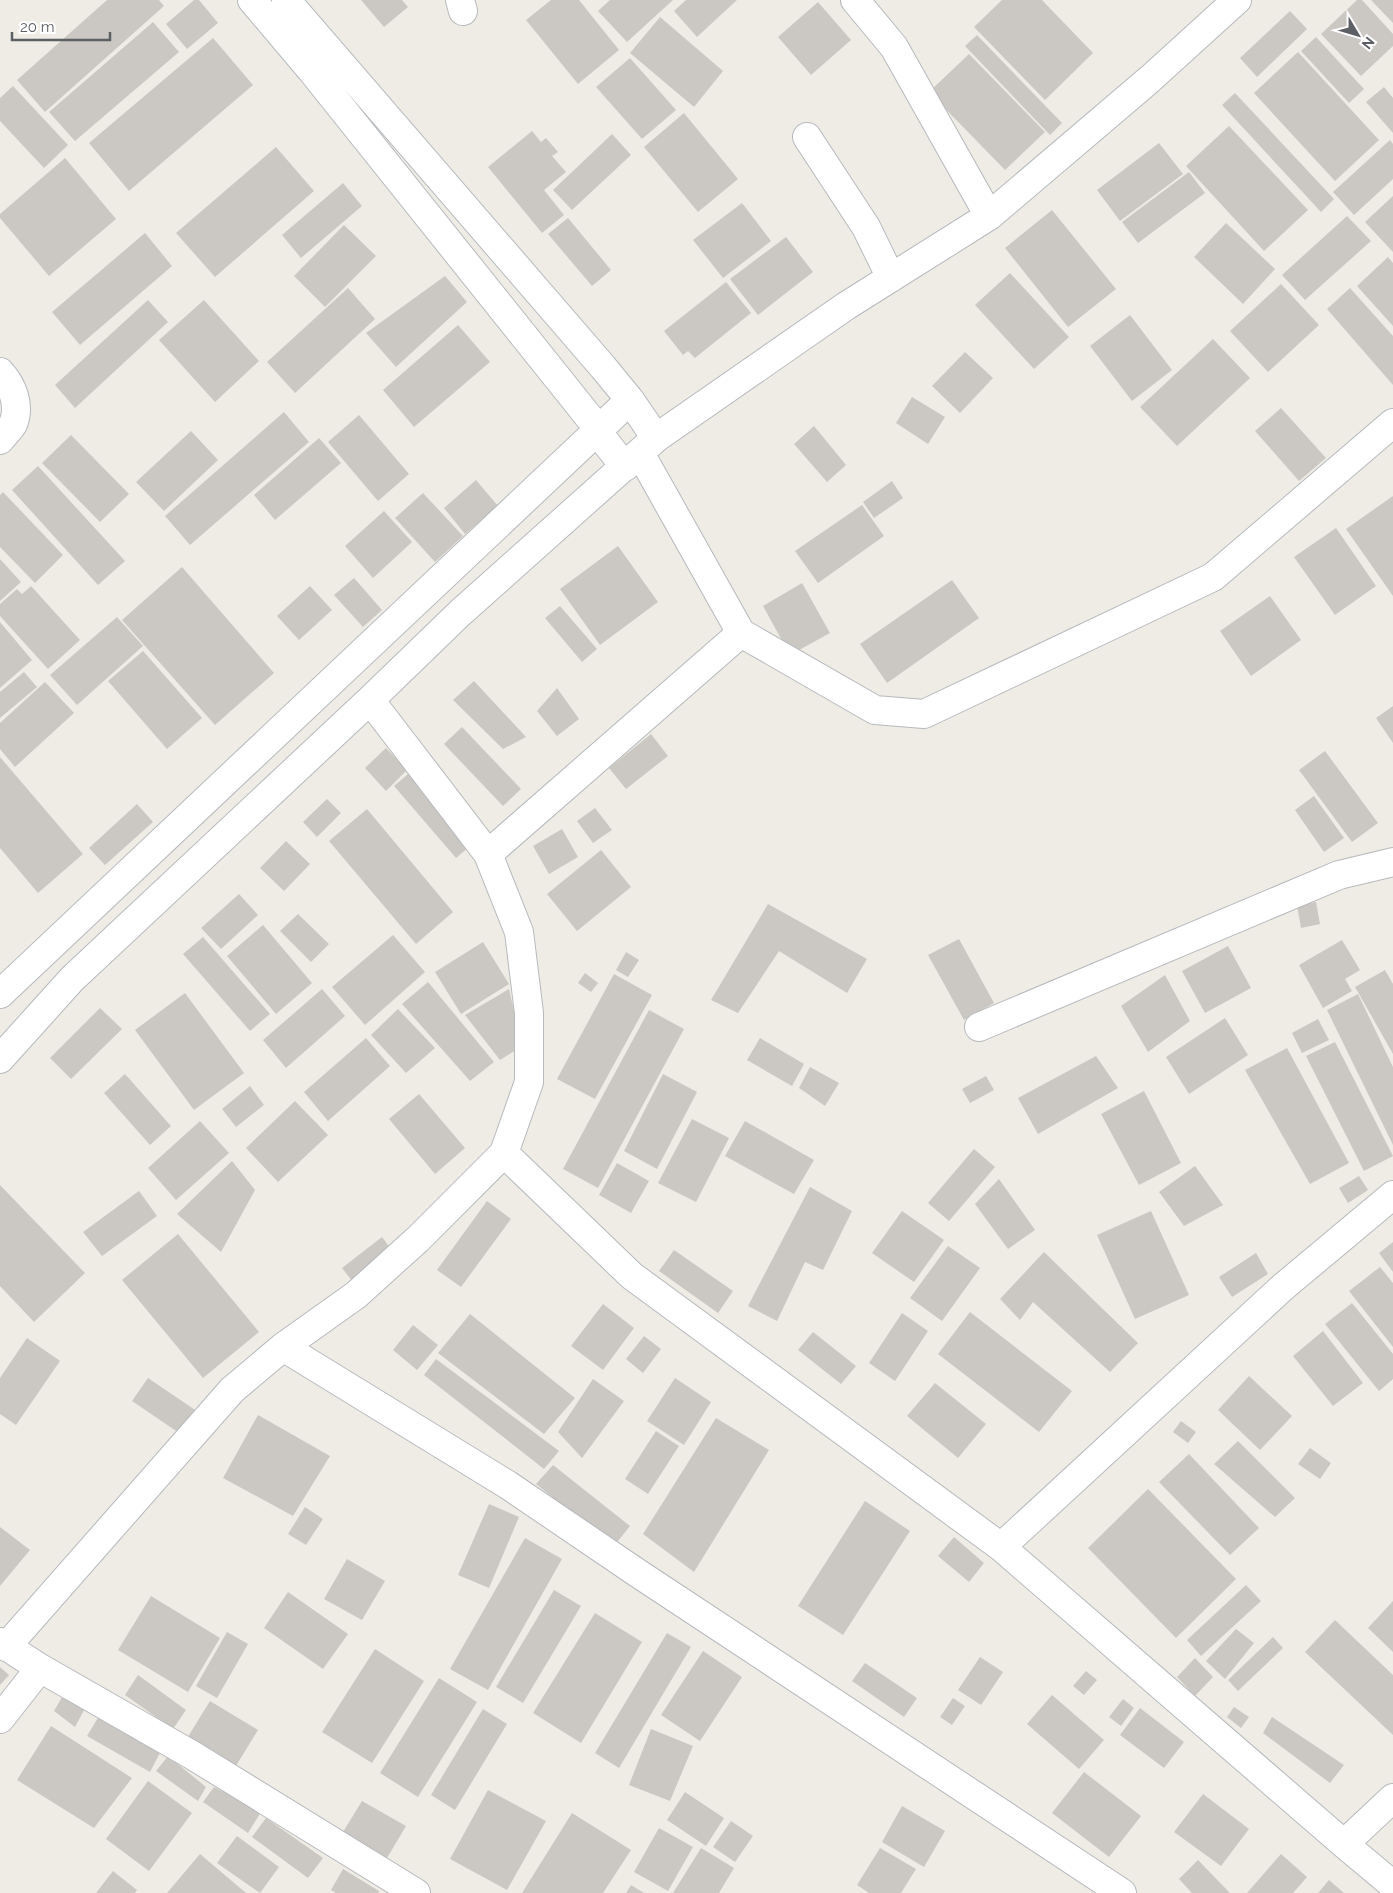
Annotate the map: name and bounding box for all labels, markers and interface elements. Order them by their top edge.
scale bar [12,10,110,42]
north arrow [1333,10,1383,60]
text: 20 m [20,18,55,36]
text: N [1359,34,1378,52]

